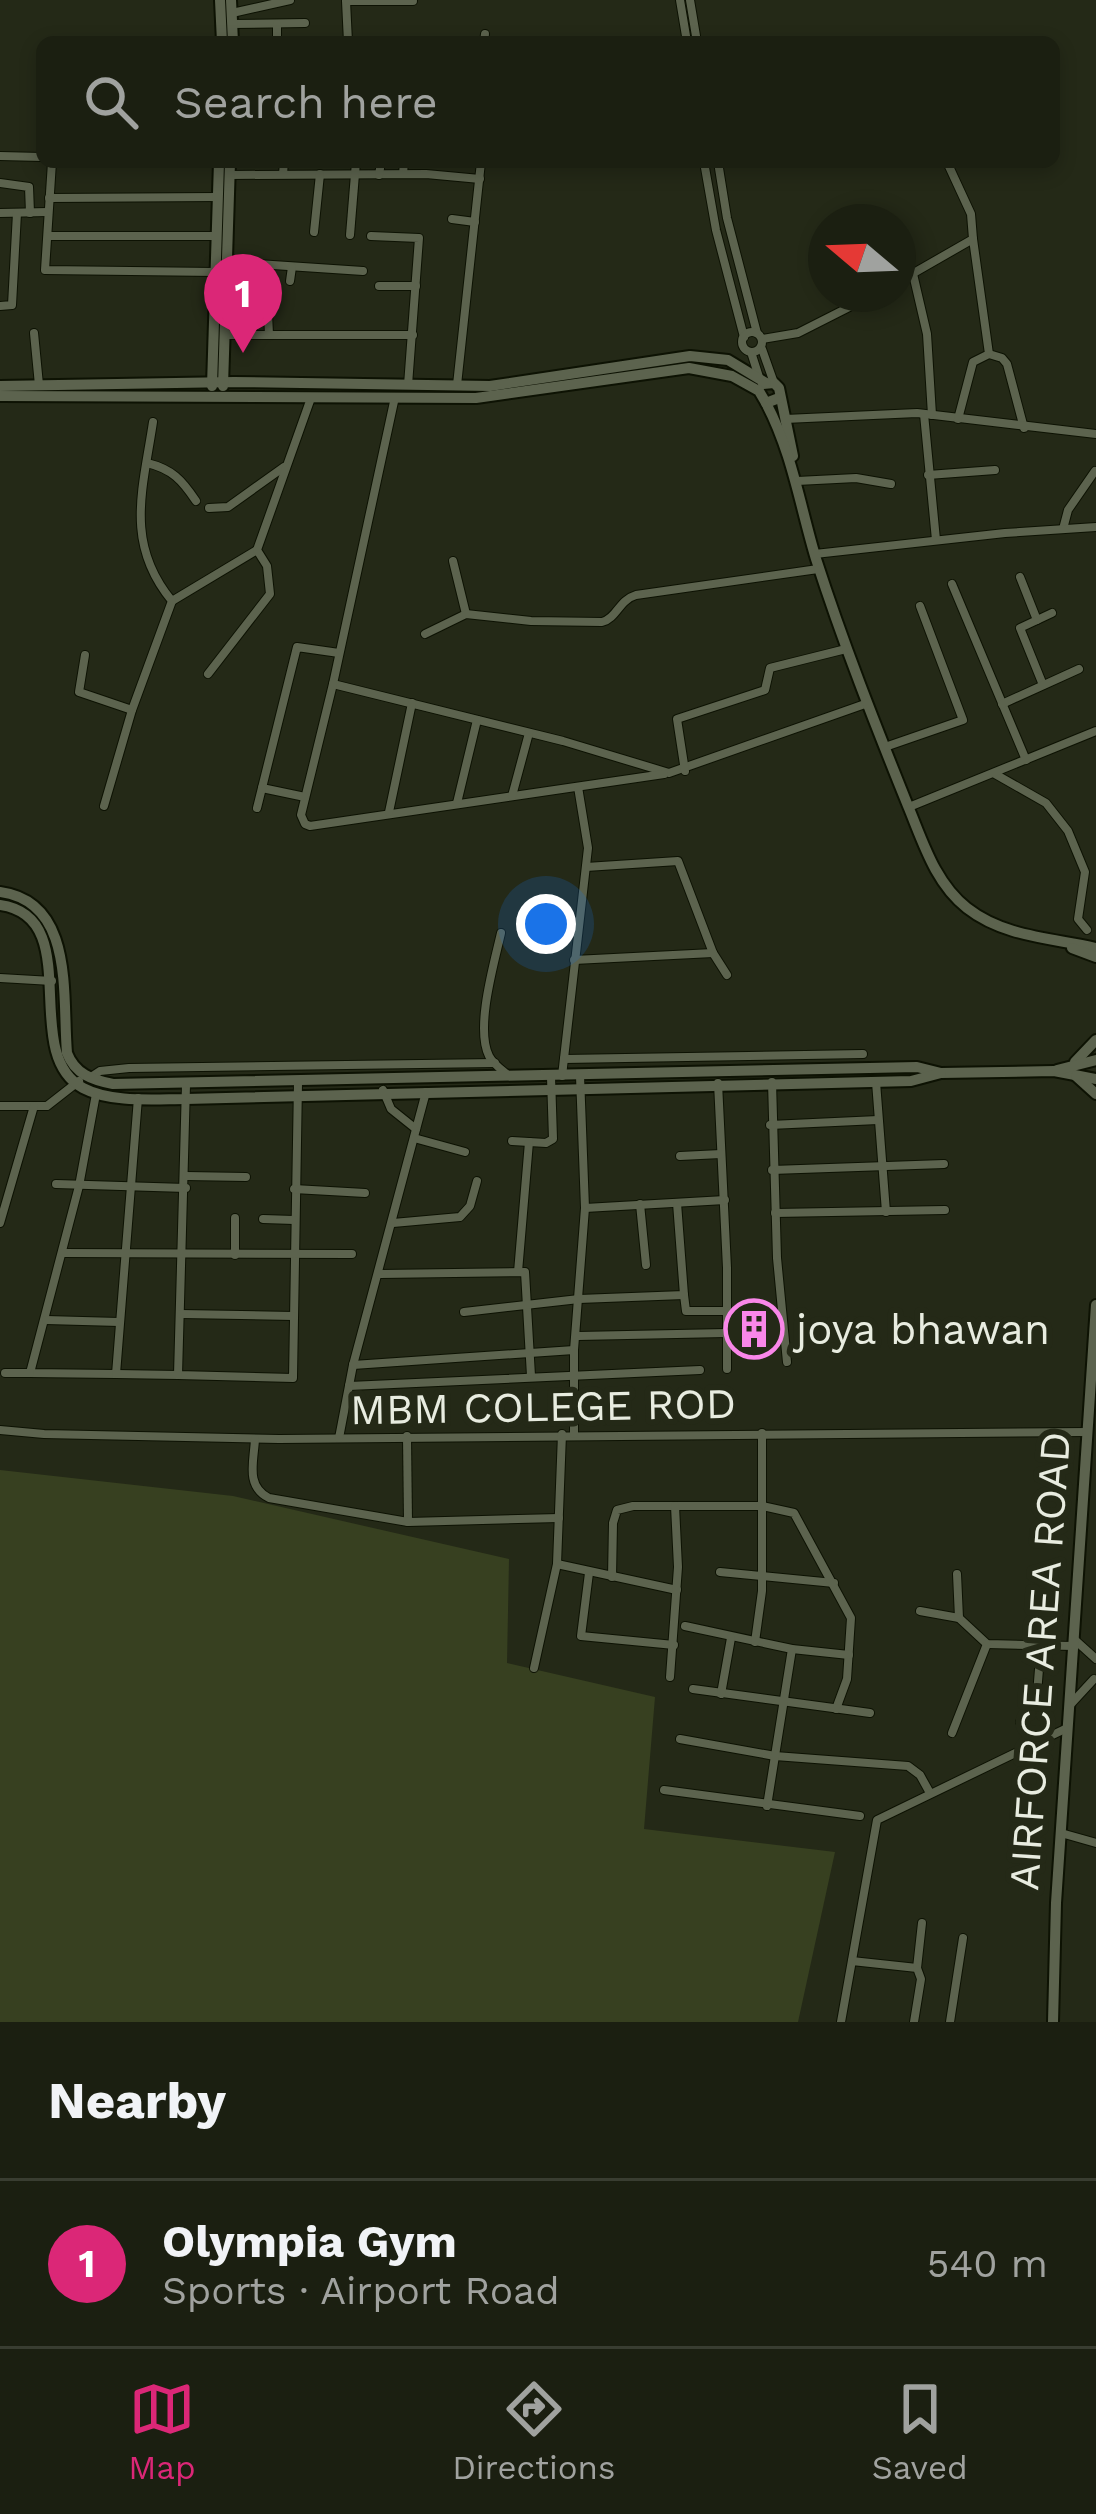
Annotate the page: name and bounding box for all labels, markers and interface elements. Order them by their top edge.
search box [36,36,1060,168]
icon: search [78,69,144,135]
text: Search here [174,76,438,129]
north arrow [808,204,916,312]
pin: 1 [204,254,282,353]
your location [516,894,576,954]
building icon: joya bhawan [723,1298,785,1360]
place label: joya bhawan [792,1305,1050,1354]
street label: MBM COLEGE ROD [350,1379,736,1434]
street label: AIRFORCE AREA ROAD [999,1430,1080,1892]
text: Nearby [48,2071,226,2130]
text: Olympia Gym [162,2215,457,2268]
text: 1 [79,2241,95,2286]
text: 540 m [927,2241,1048,2286]
text: Sports · Airport Road [162,2268,560,2313]
tab: Map [128,2376,196,2487]
tab: Directions [452,2376,615,2487]
tab: Saved [872,2376,968,2487]

